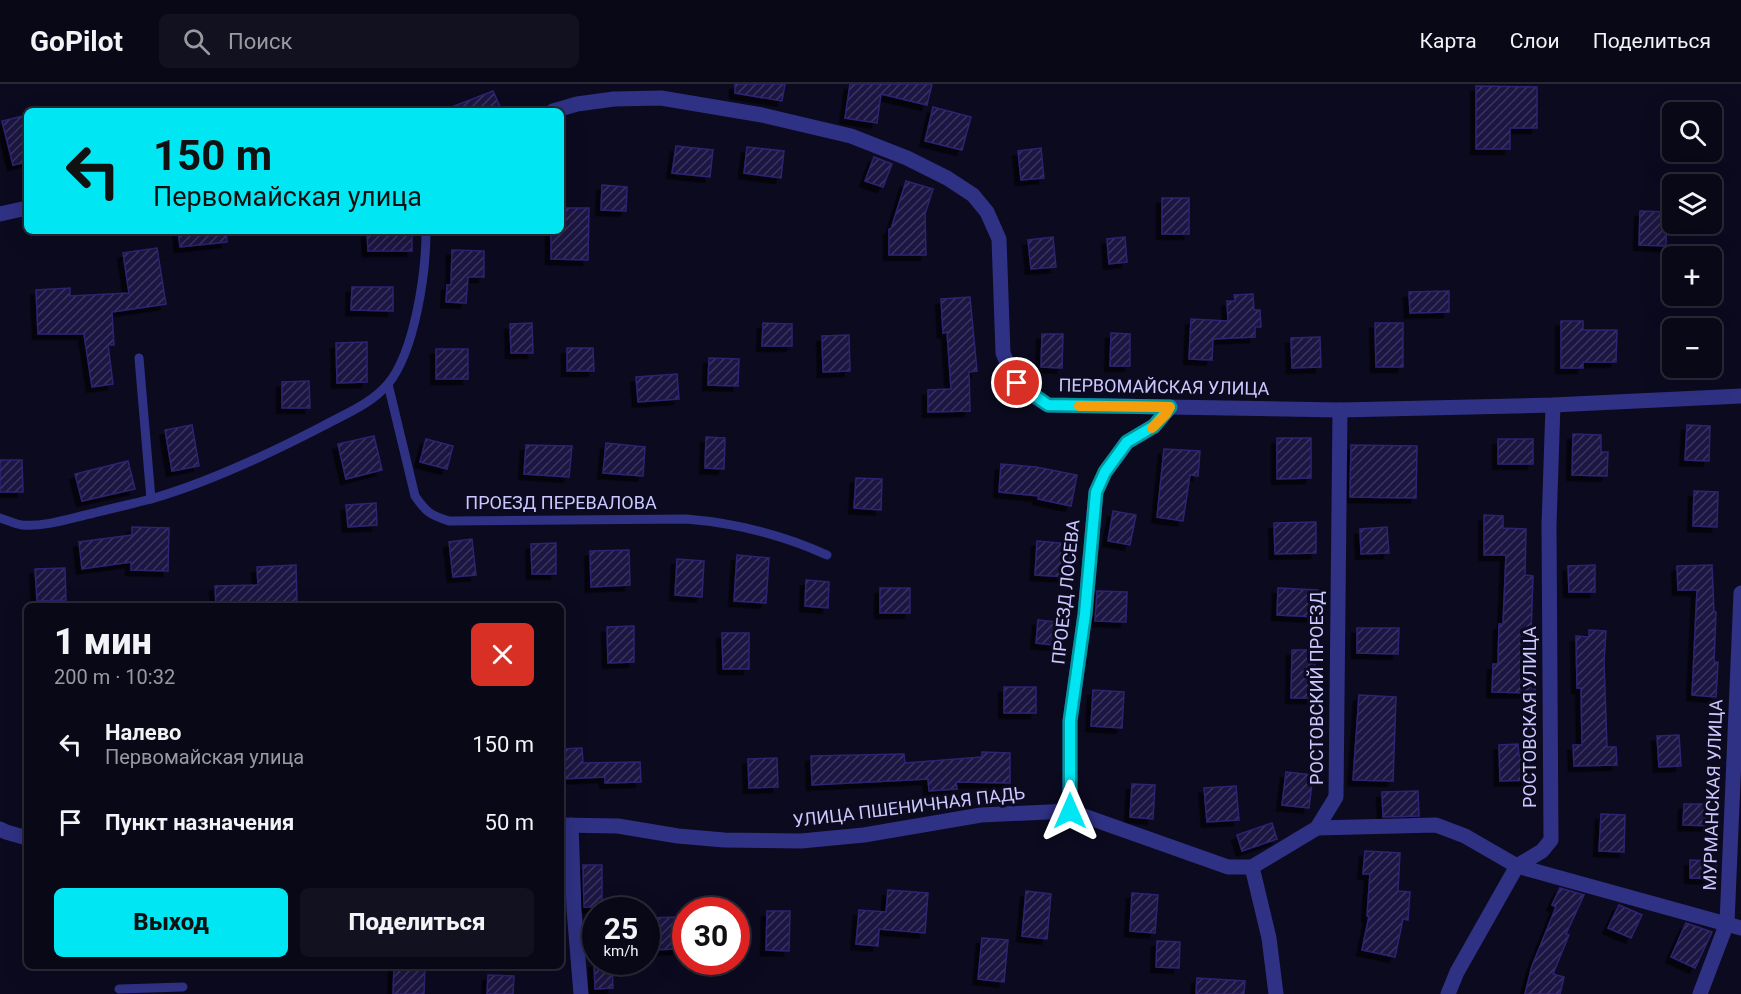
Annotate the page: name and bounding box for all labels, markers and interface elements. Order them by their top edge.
search box [159,14,579,68]
text: GoPilot [30,25,123,58]
icon: search [180,25,213,58]
text: Поиск [228,29,292,54]
text: Карта [1420,29,1477,53]
text: Слои [1510,29,1560,53]
text: Поделиться [1593,29,1711,53]
map controls [1662,102,1722,378]
button: search [1662,102,1722,162]
text: 150 m [153,131,272,180]
icon: left [54,132,132,210]
button: layers [1662,174,1722,234]
text: Первомайская улица [153,181,422,213]
button: + [1662,246,1722,306]
button: − [1662,318,1722,378]
pin [991,357,1042,408]
icon: arrive [1000,366,1033,399]
street label: ПЕРВОМАЙСКАЯ УЛИЦА [1058,374,1270,399]
street label: ПРОЕЗД ПЕРЕВАЛОВА [465,492,657,513]
street label: ПРОЕЗД ЛОСЕВА [1047,518,1084,665]
street label: РОСТОВСКИЙ ПРОЕЗД [1306,591,1327,785]
text: 1 мин [54,621,152,663]
button: close [471,623,534,686]
street label: РОСТОВСКАЯ УЛИЦА [1519,626,1540,808]
text: 200 m · 10:32 [54,665,175,689]
street label: МУРМАНСКАЯ УЛИЦА [1699,699,1726,891]
text: Налево [105,720,182,745]
icon: left [54,728,87,761]
text: 150 m [472,732,534,757]
text: Первомайская улица [105,745,304,769]
position arrow [1038,779,1102,843]
street label: УЛИЦА ПШЕНИЧНАЯ ПАДЬ [792,782,1026,831]
icon: arrive [54,806,87,839]
text: Пункт назначения [105,810,294,835]
text: 50 m [485,810,534,835]
button: Выход [54,888,288,957]
button: Поделиться [300,888,534,957]
speed limit sign: 30 [672,897,750,975]
text: 25 [604,911,638,946]
text: km/h [603,942,639,960]

